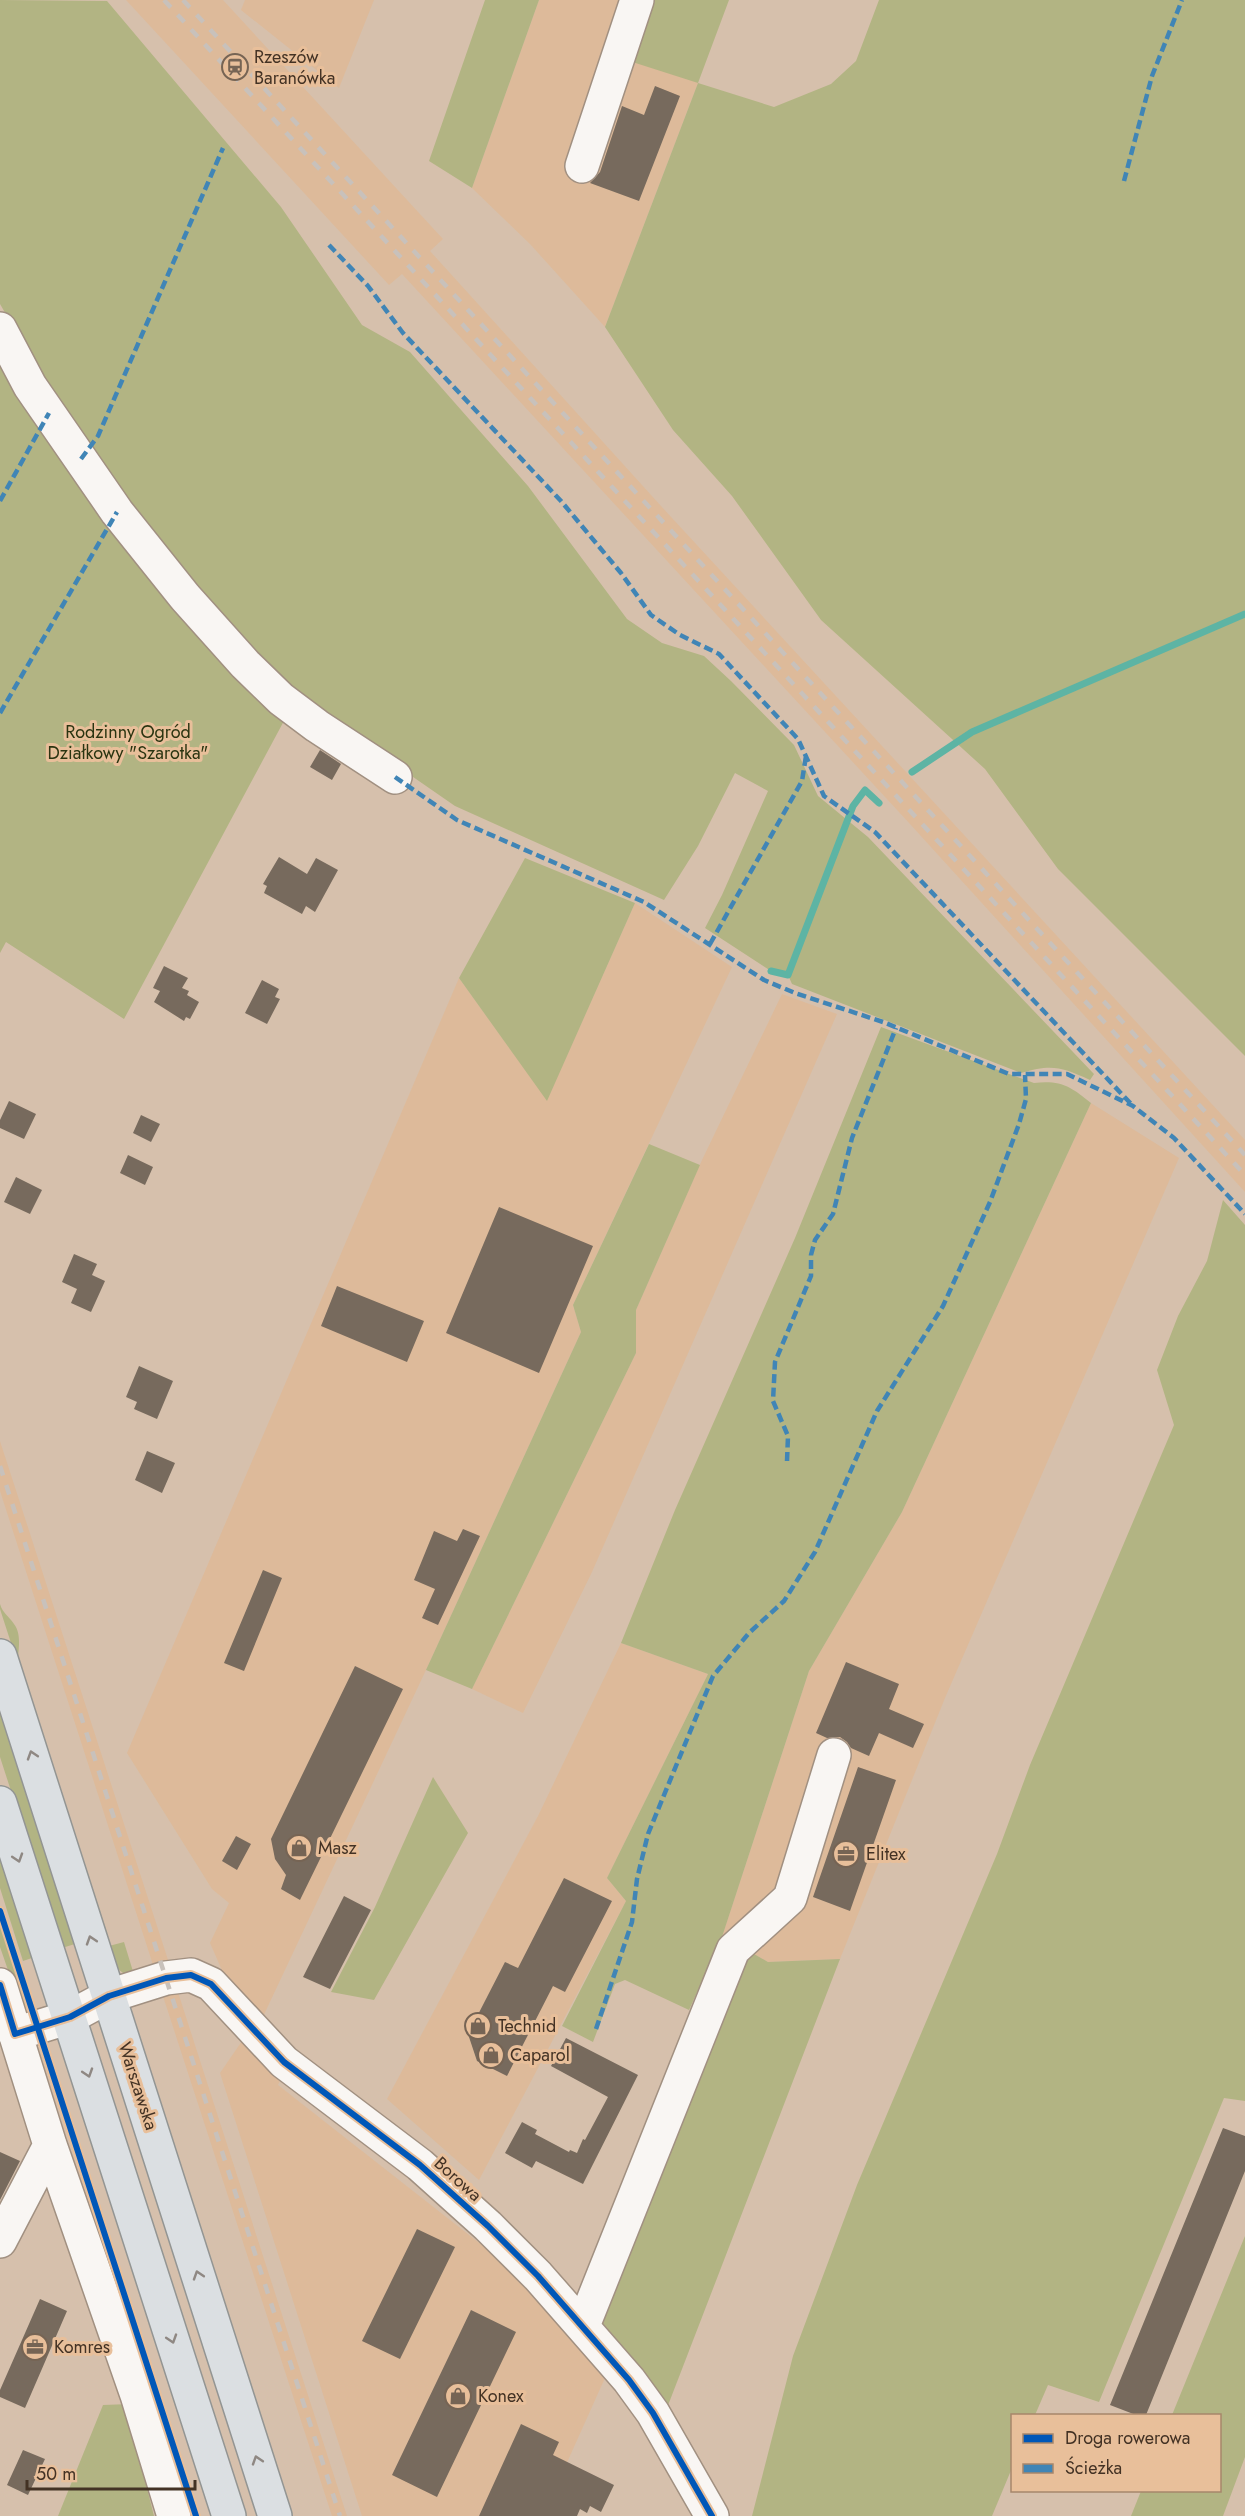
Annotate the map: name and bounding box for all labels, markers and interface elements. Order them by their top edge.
place label: Rzeszów Baranówka [254,44,335,91]
station icon: Rzeszów Baranówka [220,52,250,82]
park label: Rodzinny Ogród Działkowy "Szarotka" [48,719,208,766]
one-way arrow [26,1750,39,1761]
shop icon: Masz [284,1833,314,1863]
place label: Masz [318,1835,357,1861]
office icon: Elitex [831,1839,861,1869]
place label: Elitex [866,1841,906,1867]
one-way arrow [11,1852,23,1863]
one-way arrow [86,1935,98,1946]
shop icon: Technid [463,2011,493,2041]
place label: Technid [498,2013,556,2039]
street label: Warszawska [112,2039,164,2133]
shop icon: Caparol [476,2040,506,2070]
place label: Caparol [510,2042,570,2068]
one-way arrow [81,2067,93,2078]
street label: Borowa [428,2151,488,2207]
one-way arrow [193,2270,205,2281]
office icon: Komres [20,2332,50,2362]
one-way arrow [165,2333,178,2344]
place label: Komres [54,2334,110,2360]
shop icon: Konex [443,2381,473,2411]
place label: Konex [478,2383,524,2409]
legend [1011,2414,1221,2492]
text: Droga rowerowa [1065,2425,1190,2451]
scale bar [27,2453,195,2491]
one-way arrow [252,2455,265,2466]
text: Ścieżka [1065,2455,1122,2481]
text: 50 m [36,2461,76,2487]

